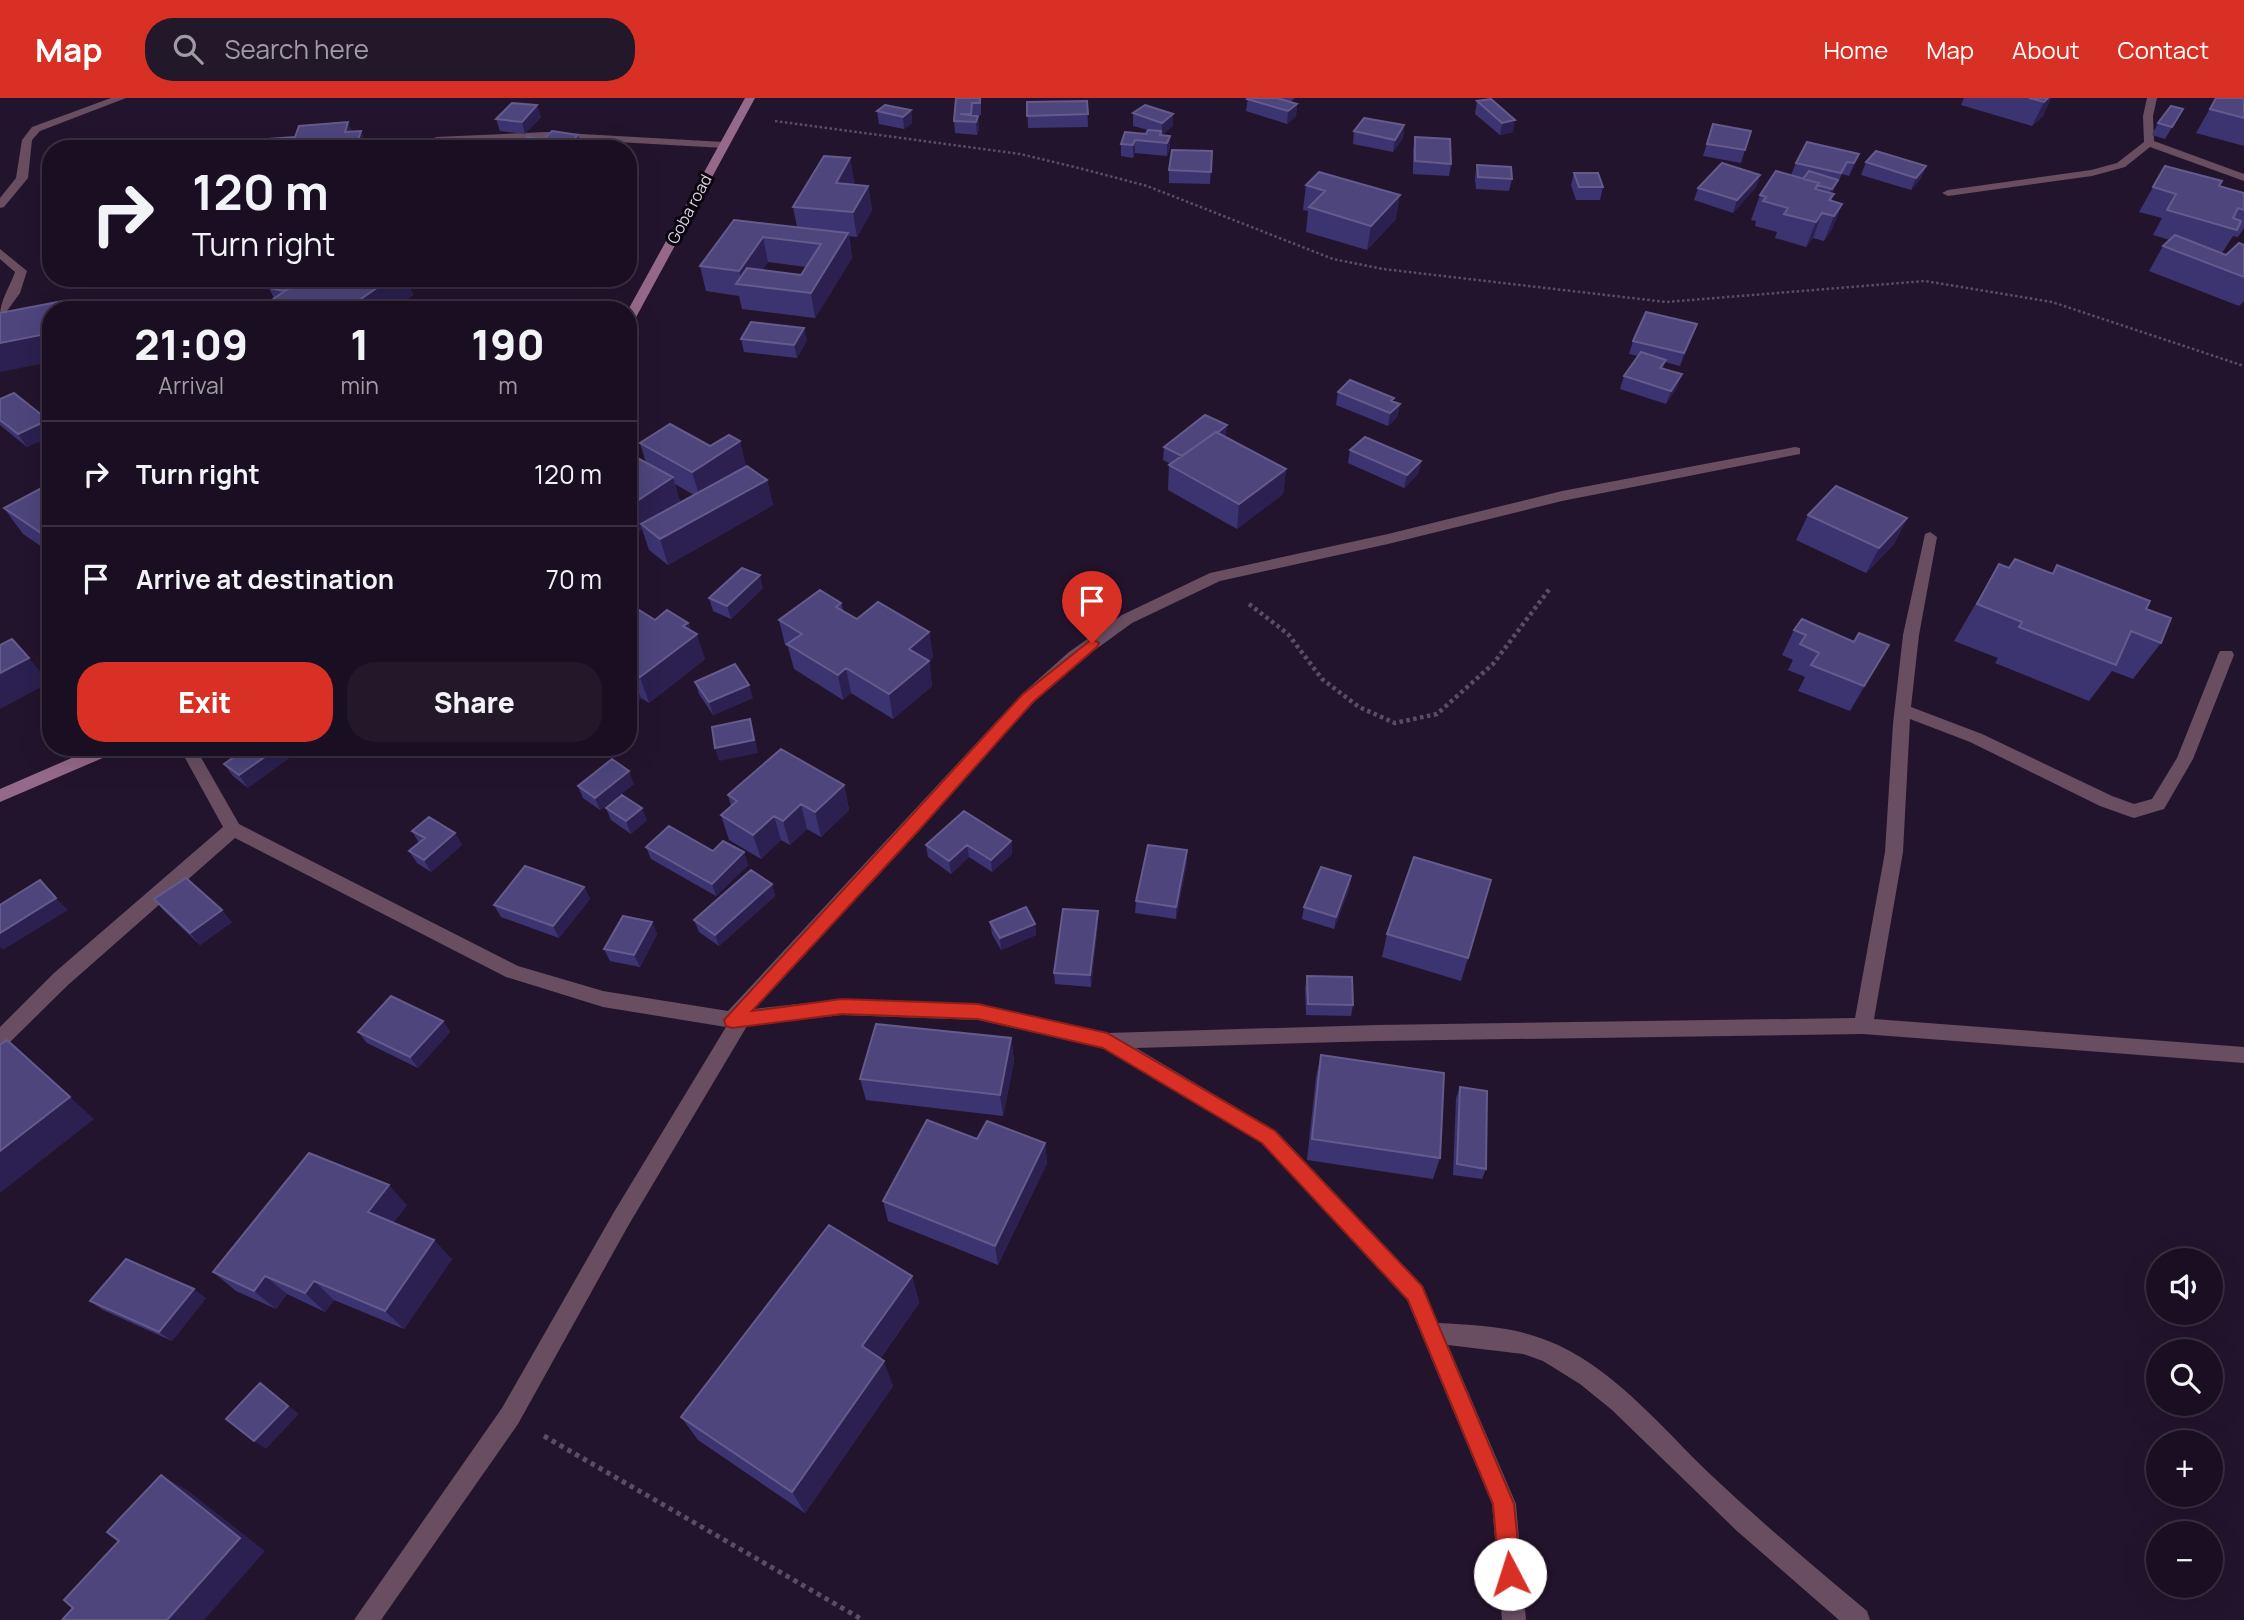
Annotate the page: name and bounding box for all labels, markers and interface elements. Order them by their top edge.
search box [145,18,635,81]
text: Map [35,27,103,72]
icon: search [169,30,207,68]
text: Search here [225,31,369,67]
text: Home [1823,33,1888,66]
text: Map [1926,33,1974,66]
text: About [2012,33,2080,66]
text: Contact [2118,33,2209,66]
text: 120 m [192,158,329,225]
icon: right [77,168,168,259]
street label: Goba road [662,170,716,248]
text: Turn right [192,222,335,266]
text: 21:09 [134,315,248,373]
text: 1 [350,315,369,373]
text: 190 [471,315,545,373]
text: Arrival [158,369,224,401]
text: min [340,369,379,401]
text: m [498,369,518,401]
icon: right [77,455,115,493]
text: Turn right [136,456,260,492]
text: 120 m [534,456,602,492]
icon: arrive [77,560,115,598]
text: Arrive at destination [136,561,394,597]
text: 70 m [546,561,602,597]
pin [1062,571,1122,643]
icon: arrive [1073,582,1111,620]
button: Exit [77,662,333,742]
button: Share [347,662,602,742]
map controls [2146,1248,2223,1598]
button: sound [2146,1248,2223,1325]
button: search [2146,1339,2223,1416]
button: + [2146,1430,2223,1507]
button: − [2146,1521,2223,1598]
position arrow [1473,1537,1547,1611]

